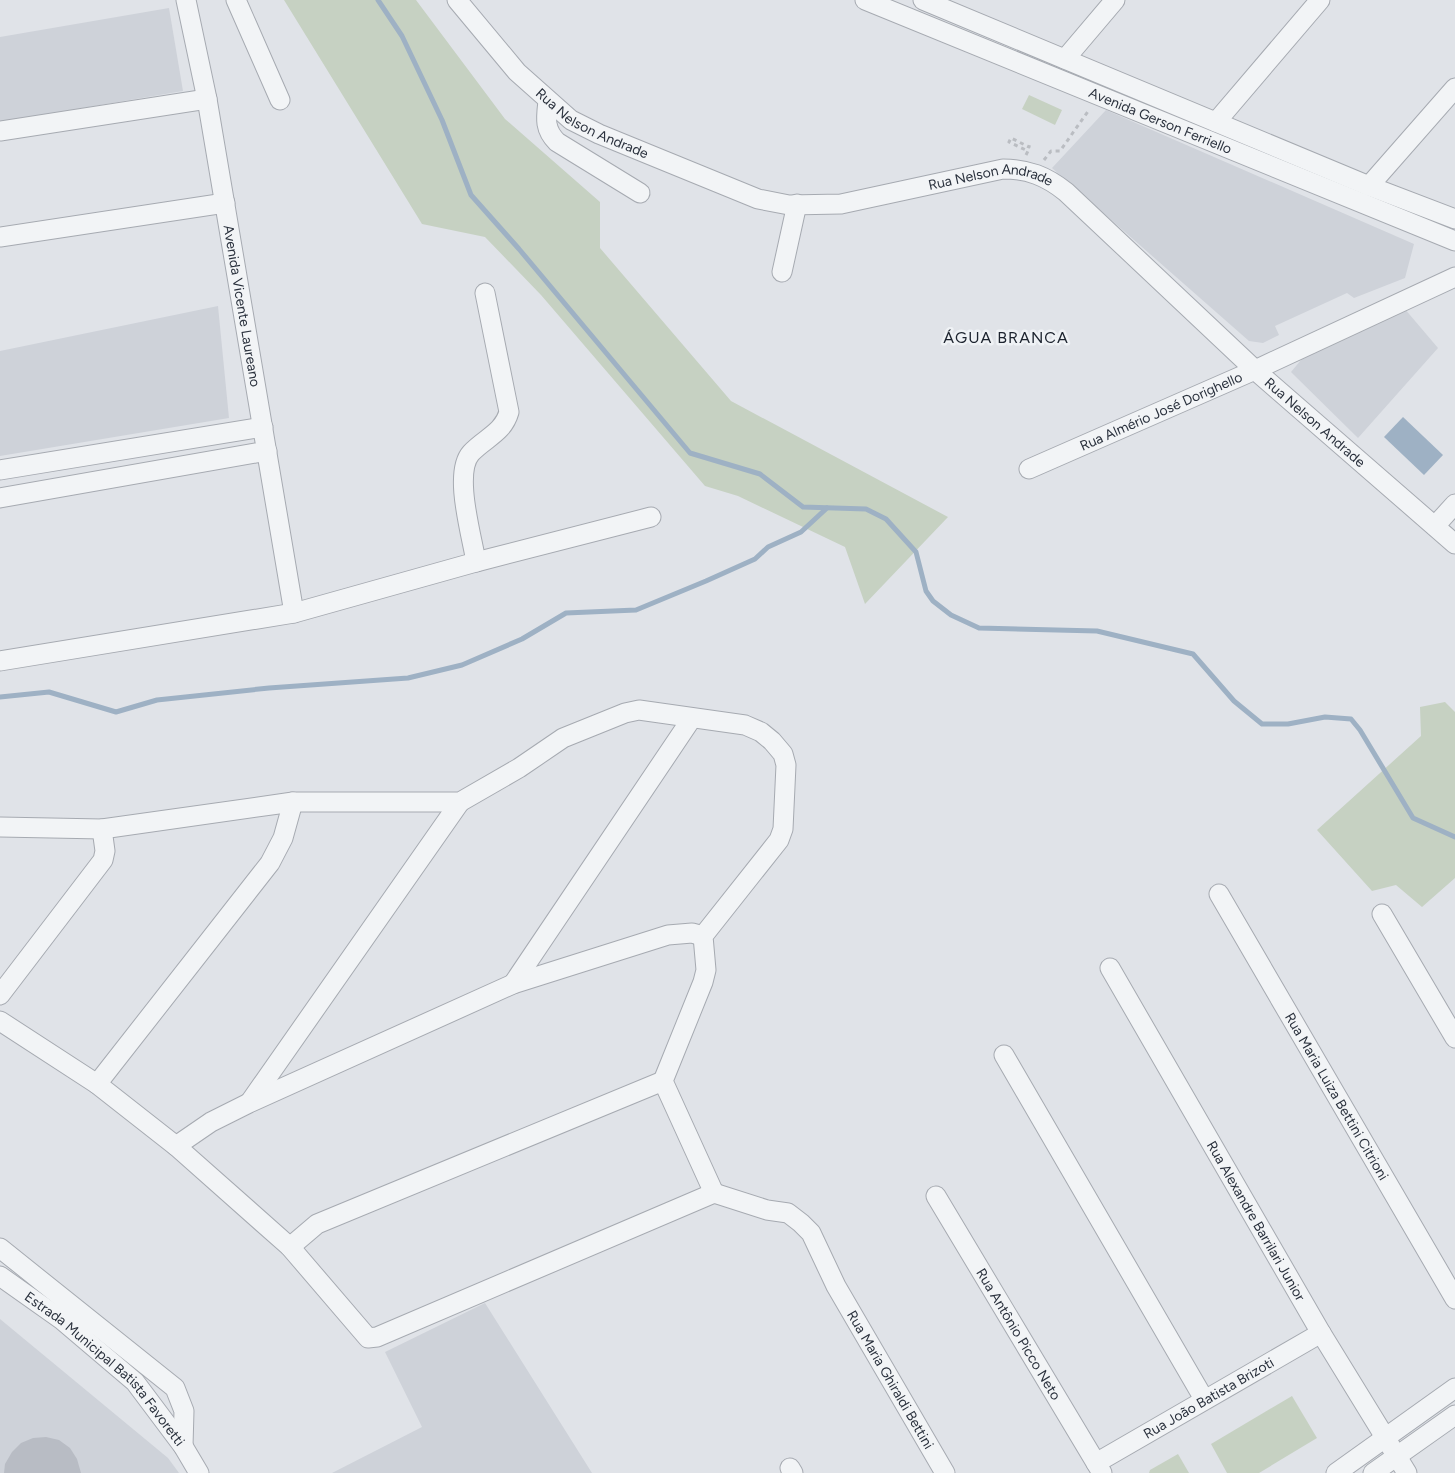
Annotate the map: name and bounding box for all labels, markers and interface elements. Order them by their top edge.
street label: Rua Nelson Andrade [532,84,651,162]
street label: Avenida Gerson Ferriello [1086,84,1234,157]
street label: Rua Nelson Andrade [927,160,1057,193]
street label: Avenida Vicente Laureano [220,224,264,388]
district label: ÁGUA BRANCA [943,328,1069,347]
street label: Rua Almério José Dorighello [1077,368,1245,454]
street label: Rua Nelson Andrade [1261,374,1369,471]
street label: Rua Maria Luiza Bettini Citrioni [1281,1009,1392,1183]
street label: Rua Alexandre Barrilari Junior [1203,1138,1309,1304]
street label: Rua Antônio Picco Neto [973,1265,1065,1403]
street label: Estrada Municipal Batista Favoretti [22,1288,188,1449]
street label: Rua Maria Ghiraldi Bettini [843,1307,937,1452]
street label: Rua João Batista Brizoti [1140,1354,1277,1442]

